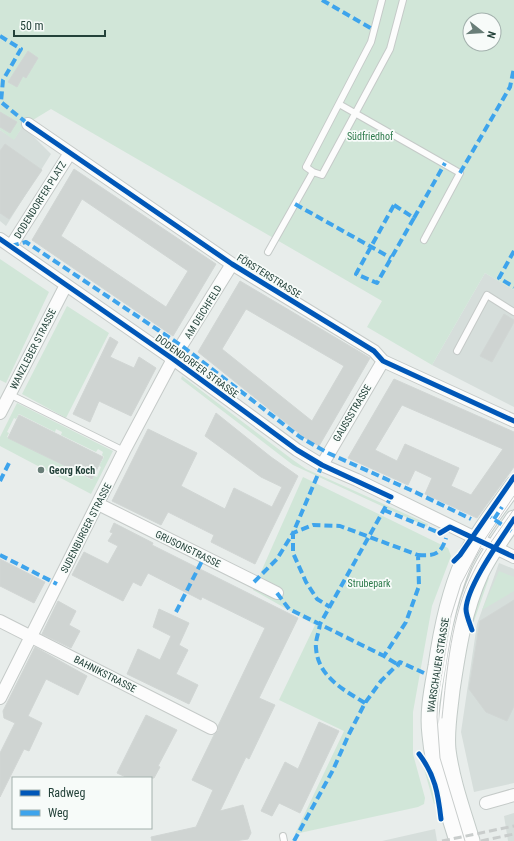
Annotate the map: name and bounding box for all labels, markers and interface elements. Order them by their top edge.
scale bar [14,12,105,38]
north arrow [462,12,502,52]
text: 50 m [20,19,44,33]
text: N [484,30,498,40]
park label: Südfriedhof [347,131,394,142]
street label: DODENDORFER PLATZ [12,159,68,241]
street label: FÖRSTERSTRASSE [235,251,304,300]
street label: AM DEICHFELD [182,283,224,341]
street label: WANZLEBER STRASSE [8,307,58,391]
street label: DODENDORFER STRASSE [153,332,241,400]
street label: GAUSSSTRASSE [331,383,373,443]
marker: Georg Koch [36,465,46,475]
place label: Georg Koch [49,465,95,476]
street label: SUDENBURGER STRASSE [59,481,113,575]
street label: GRUSONSTRASSE [154,528,222,570]
park label: Strubepark [348,578,391,589]
street label: WARSCHAUER STRASSE [425,617,451,713]
street label: BAHNIKSTRASSE [72,654,138,694]
legend [12,777,152,829]
text: Radweg [48,786,85,800]
text: Weg [48,806,69,820]

